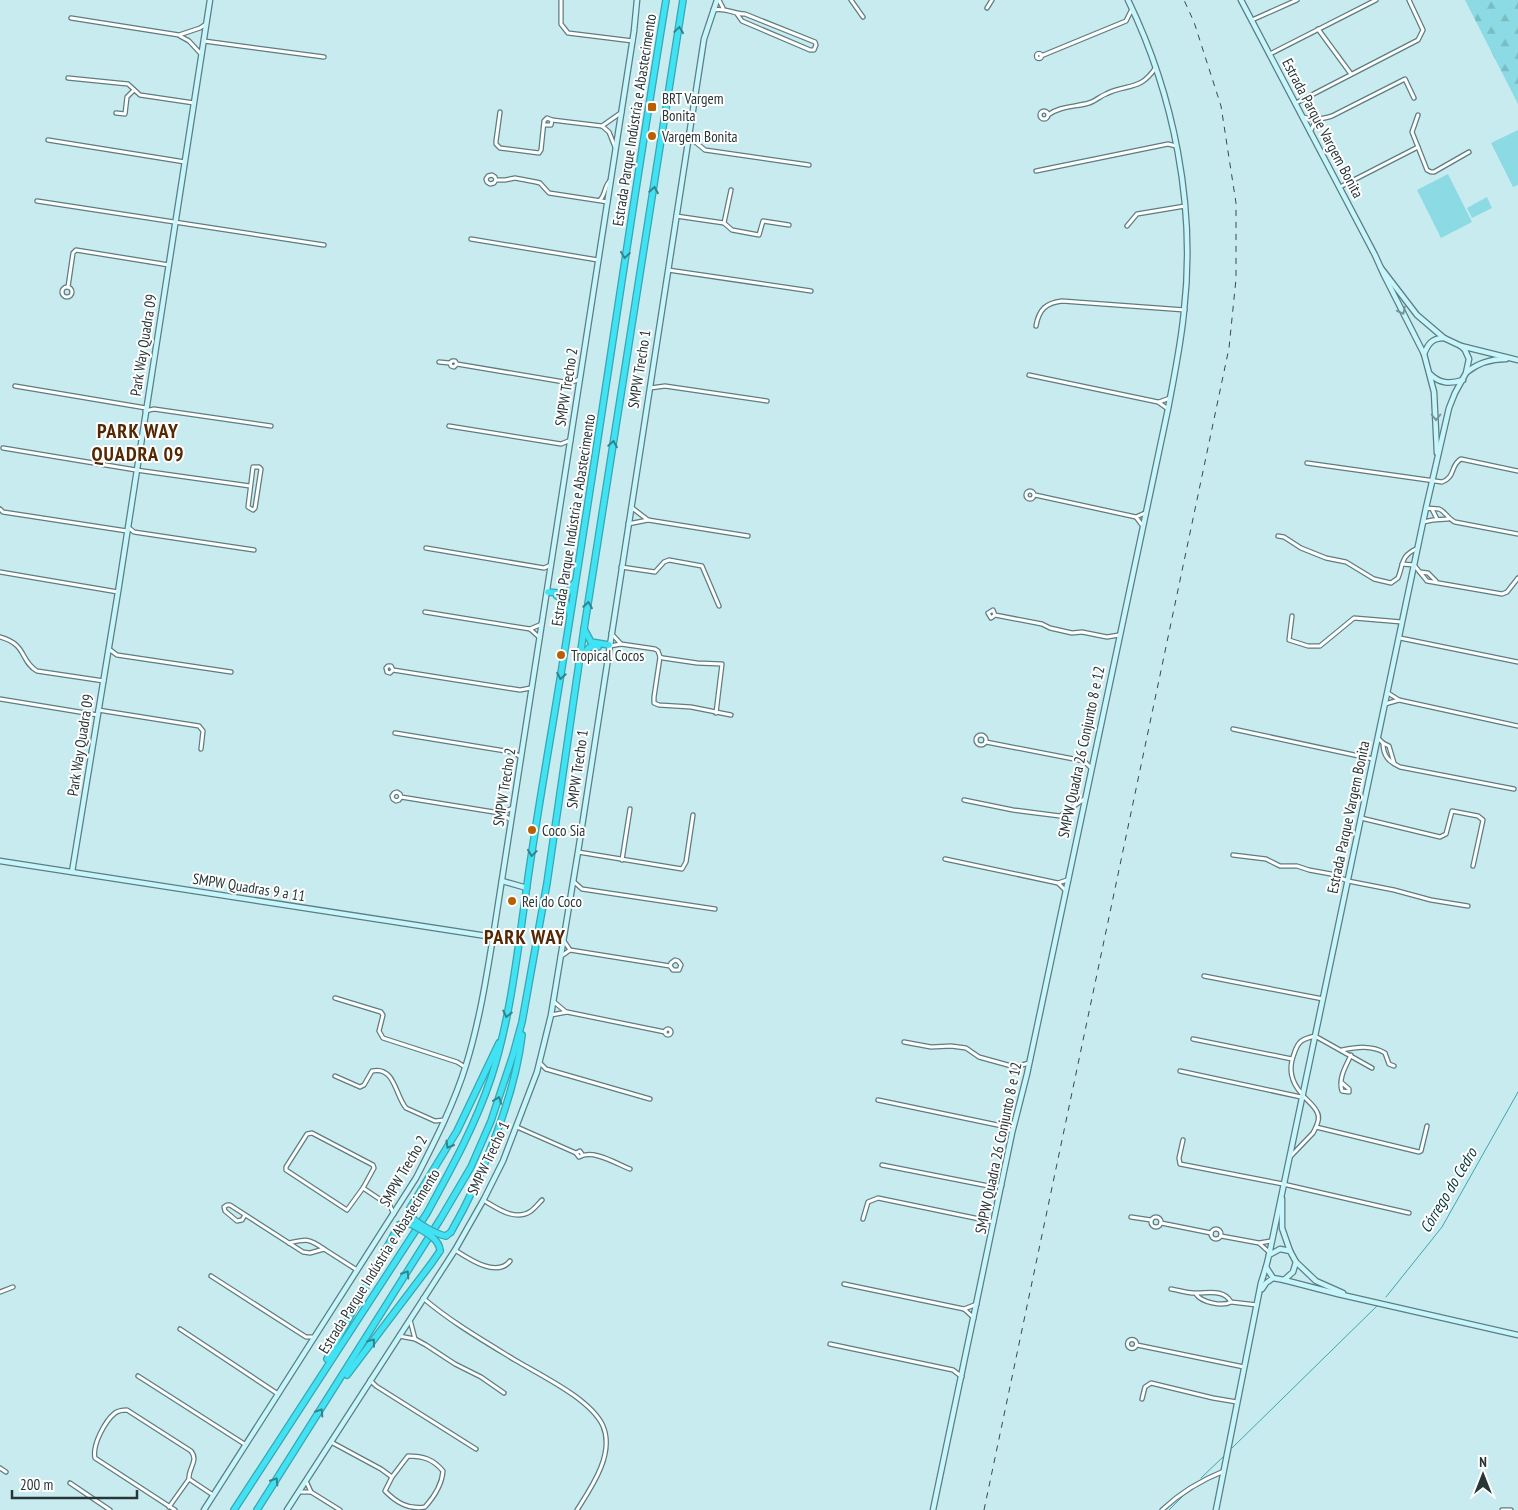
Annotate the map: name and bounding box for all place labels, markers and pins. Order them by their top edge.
place label: BRT Vargem Bonita [662,89,724,125]
marker: BRT Vargem Bonita [646,101,658,113]
place label: Vargem Bonita [661,127,738,146]
marker: Vargem Bonita [646,130,658,142]
place label: Tropical Cocos [571,646,644,665]
marker: Tropical Cocos [555,649,567,661]
place label: Coco Sia [542,821,585,840]
marker: Coco Sia [526,824,538,836]
place label: Rei do Coco [522,892,582,911]
marker: Rei do Coco [506,895,518,907]

